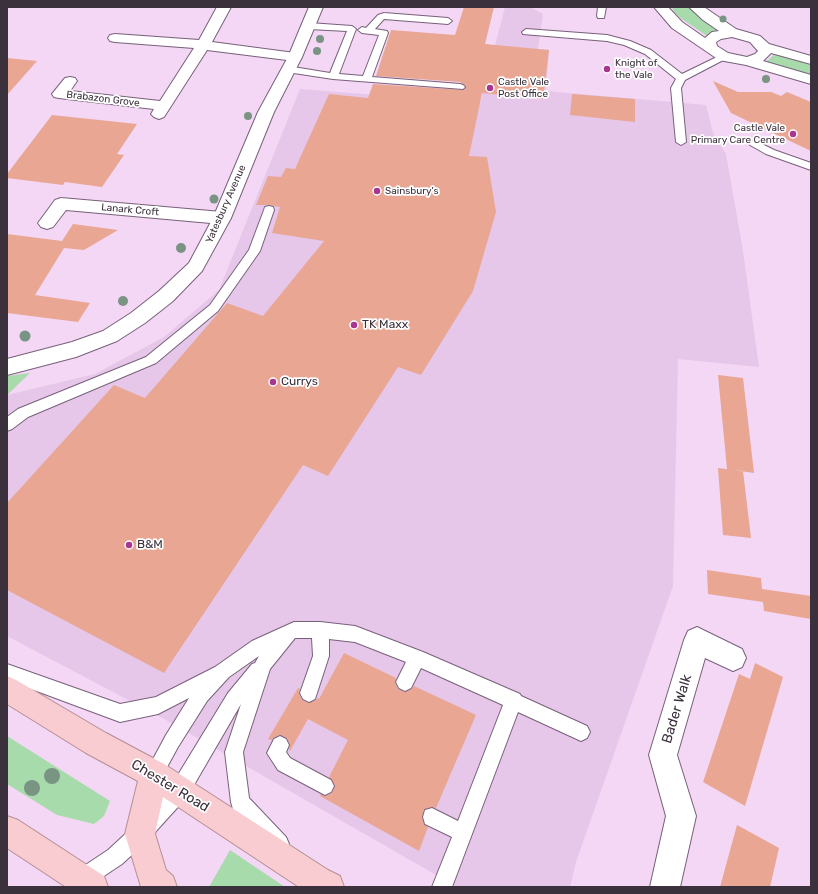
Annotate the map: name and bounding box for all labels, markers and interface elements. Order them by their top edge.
place label: Knight of the Vale [615,57,657,80]
marker: Knight of the Vale [602,64,612,74]
place label: Castle Vale Post Office [498,76,549,100]
marker: Castle Vale Post Office [485,83,495,93]
street label: Brabazon Grove [66,89,140,109]
place label: Castle Vale Primary Care Centre [691,122,785,146]
marker: Castle Vale Primary Care Centre [788,129,798,139]
street label: Yatesbury Avenue [203,163,249,245]
place label: Sainsbury's [385,185,439,197]
marker: Sainsbury's [372,186,382,196]
street label: Lanark Croft [101,201,159,219]
place label: TK Maxx [362,318,408,332]
marker: TK Maxx [349,320,359,330]
place label: Currys [281,375,318,389]
marker: Currys [268,377,278,387]
place label: B&M [137,538,163,552]
marker: B&M [124,540,134,550]
street label: Bader Walk [659,672,695,746]
street label: Chester Road [128,756,212,816]

